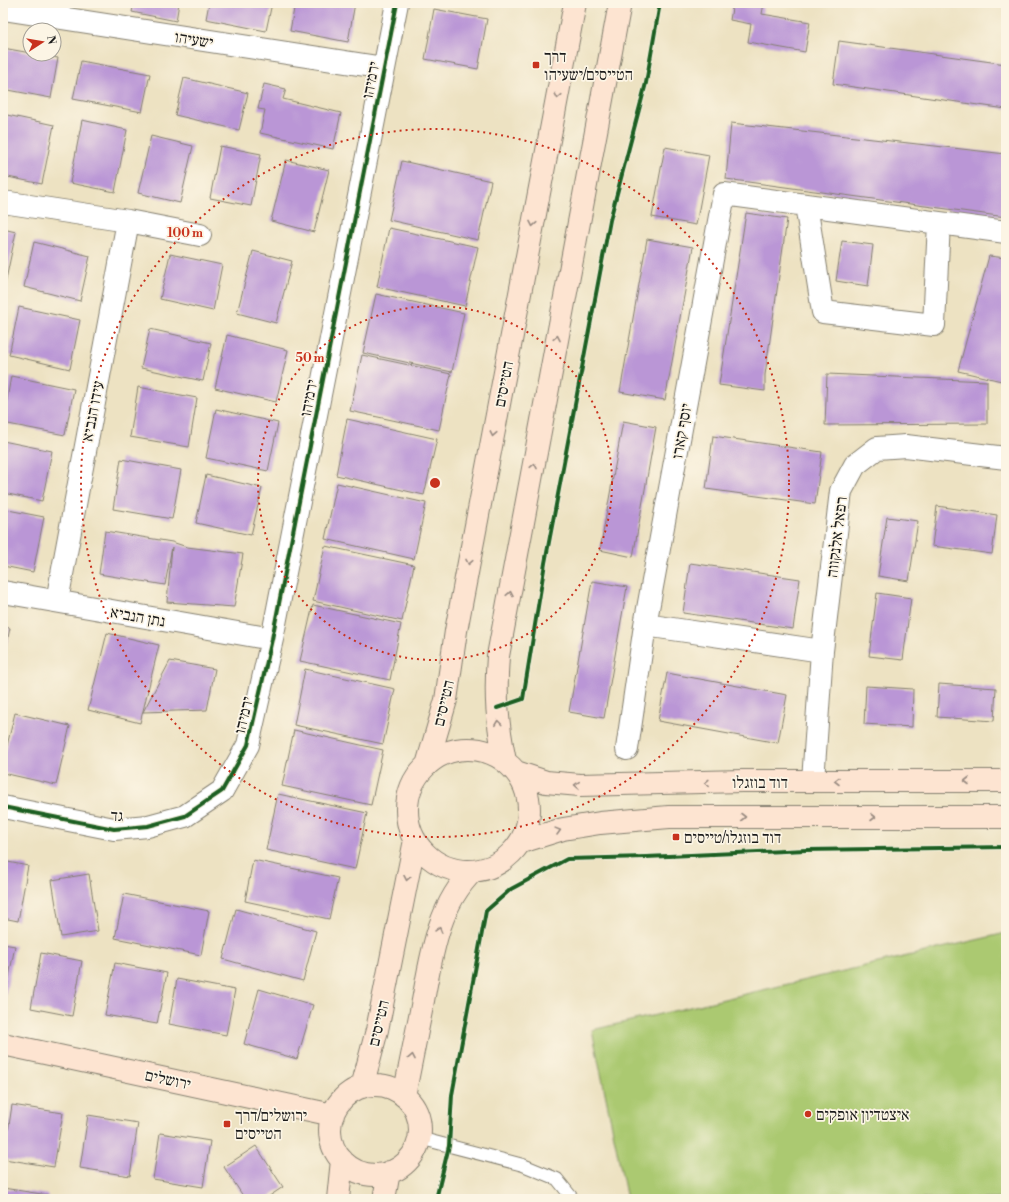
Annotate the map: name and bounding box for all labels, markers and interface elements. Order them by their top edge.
north arrow [22,22,62,62]
street label: ישעיהו [173,27,215,53]
text: N [43,34,59,46]
place label: דרך הטייסים/ישעיהו [544,47,633,85]
street label: ירמיהו [358,60,384,101]
marker: דרך הטייסים/ישעיהו [531,60,541,70]
one-way arrow [554,93,562,99]
one-way arrow [530,221,538,227]
text: 100 m [167,226,203,241]
one-way arrow [553,335,561,341]
text: 50 m [295,351,325,366]
street label: הטייסים [490,359,518,409]
street label: ירמיהו [296,378,322,419]
street label: עידו הנביא [77,379,109,443]
street label: יוסף קארו [667,402,697,461]
one-way arrow [490,431,498,437]
one-way arrow [529,463,537,469]
centre of rings [428,476,442,490]
street label: רפאל אלנקווה [822,495,852,579]
one-way arrow [465,559,474,565]
one-way arrow [505,591,514,597]
street label: נתן הנביא [109,602,167,632]
street label: הטייסים [429,678,459,728]
street label: ירמיהו [230,695,258,736]
one-way arrow [494,719,503,726]
street label: דוד בוזגלו [732,773,788,793]
one-way arrow [834,777,840,785]
one-way arrow [964,777,970,785]
one-way arrow [704,778,710,787]
one-way arrow [574,781,580,789]
street label: גד [110,806,124,826]
one-way arrow [740,813,746,821]
one-way arrow [870,813,876,821]
one-way arrow [555,827,562,836]
place label: דוד בוזגלו/טייסים [684,828,781,848]
marker: דוד בוזגלו/טייסים [671,832,681,842]
one-way arrow [404,875,412,881]
one-way arrow [434,927,443,934]
street label: הטייסים [364,998,394,1048]
one-way arrow [407,1054,415,1061]
street label: ירושלים [143,1065,193,1095]
place label: איצטדיון אופקים [816,1105,910,1125]
place label: ירושלים/דרך הטייסים [235,1106,307,1144]
marker: איצטדיון אופקים [803,1109,813,1119]
marker: ירושלים/דרך הטייסים [222,1119,232,1129]

